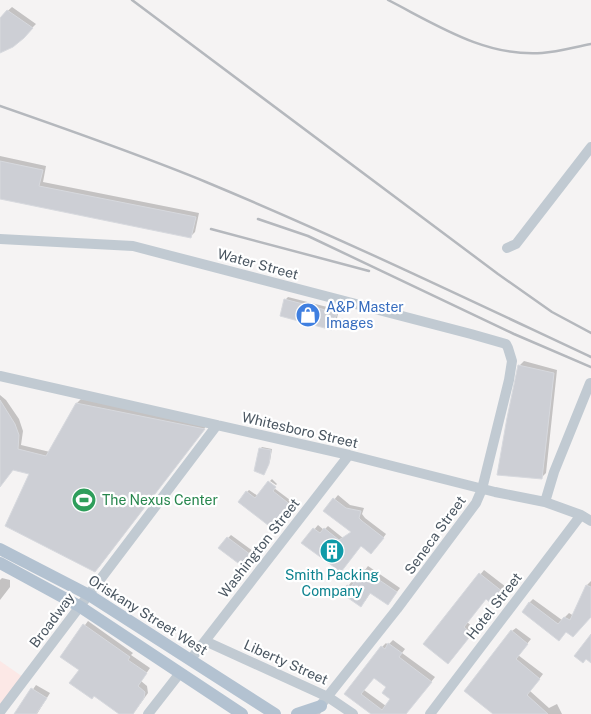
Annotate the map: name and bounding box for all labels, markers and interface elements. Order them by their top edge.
street label: Water Street [216,246,300,282]
place label: A&P Master Images [326,299,404,331]
shop icon: A&P Master Images [295,302,321,328]
street label: Whitesboro Street [240,409,360,451]
sports icon: The Nexus Center [71,487,97,513]
place label: The Nexus Center [102,492,218,508]
street label: Seneca Street [401,493,469,577]
street label: Washington Street [215,495,303,601]
building icon: Smith Packing Company [319,538,345,564]
place label: Smith Packing Company [285,567,379,599]
street label: Hotel Street [463,570,525,642]
street label: Oriskany Street West [86,572,210,658]
street label: Broadway [26,589,78,651]
street label: Liberty Street [241,636,331,688]

